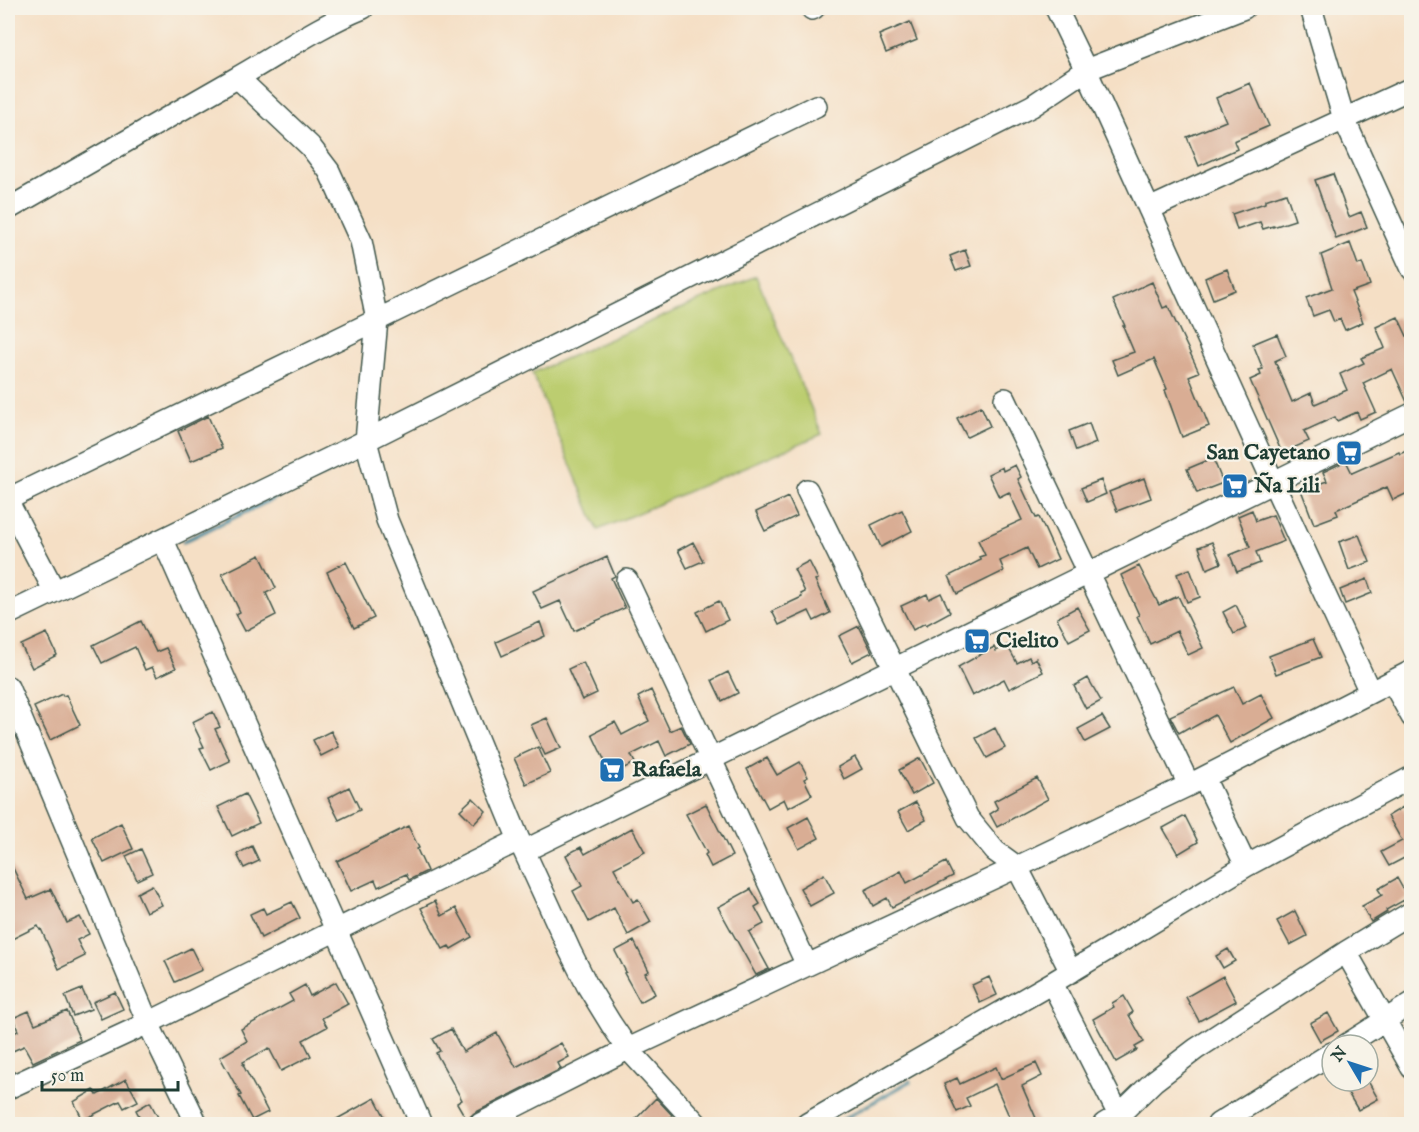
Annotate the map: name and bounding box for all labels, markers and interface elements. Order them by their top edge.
supermarket icon: San Cayetano [1334,438,1364,468]
place label: San Cayetano [1206,439,1330,467]
supermarket icon: Ña Lili [1220,471,1250,501]
place label: Ña Lili [1253,472,1320,500]
supermarket icon: Cielito [962,626,992,656]
place label: Cielito [996,627,1059,655]
supermarket icon: Rafaela [597,755,627,785]
place label: Rafaela [632,756,702,784]
north arrow [1320,1033,1380,1093]
text: N [1327,1043,1352,1067]
scale bar [42,1054,178,1092]
text: 50 m [51,1065,84,1088]

